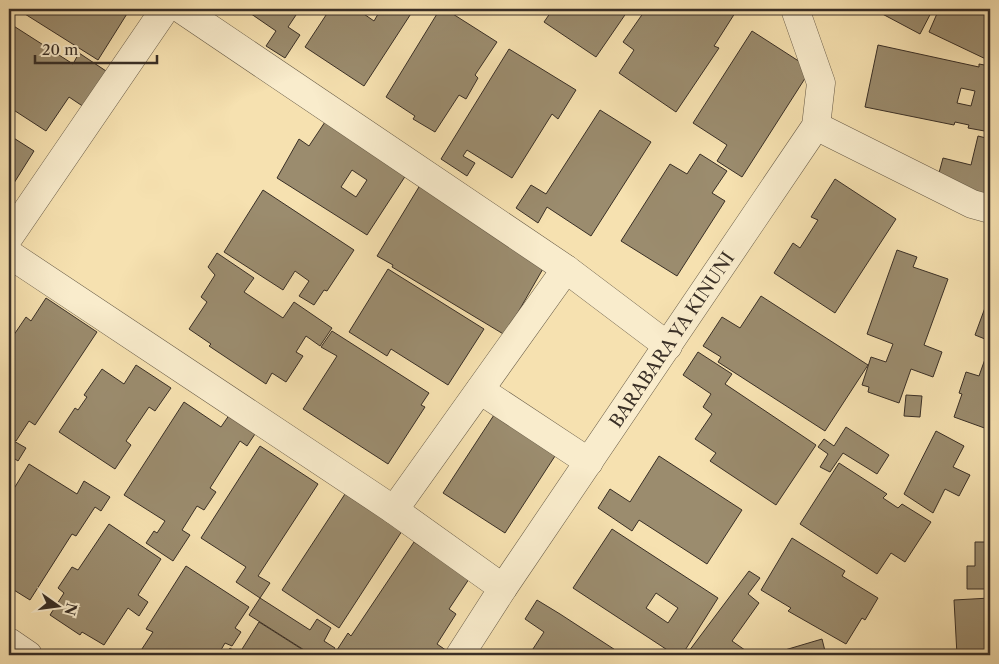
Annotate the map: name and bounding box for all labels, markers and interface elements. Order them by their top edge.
scale bar [35,32,158,64]
text: 20 m [42,40,78,59]
street label: BARABARA YA KINUNI [605,248,739,432]
north arrow [32,582,82,632]
text: N [60,601,81,617]

